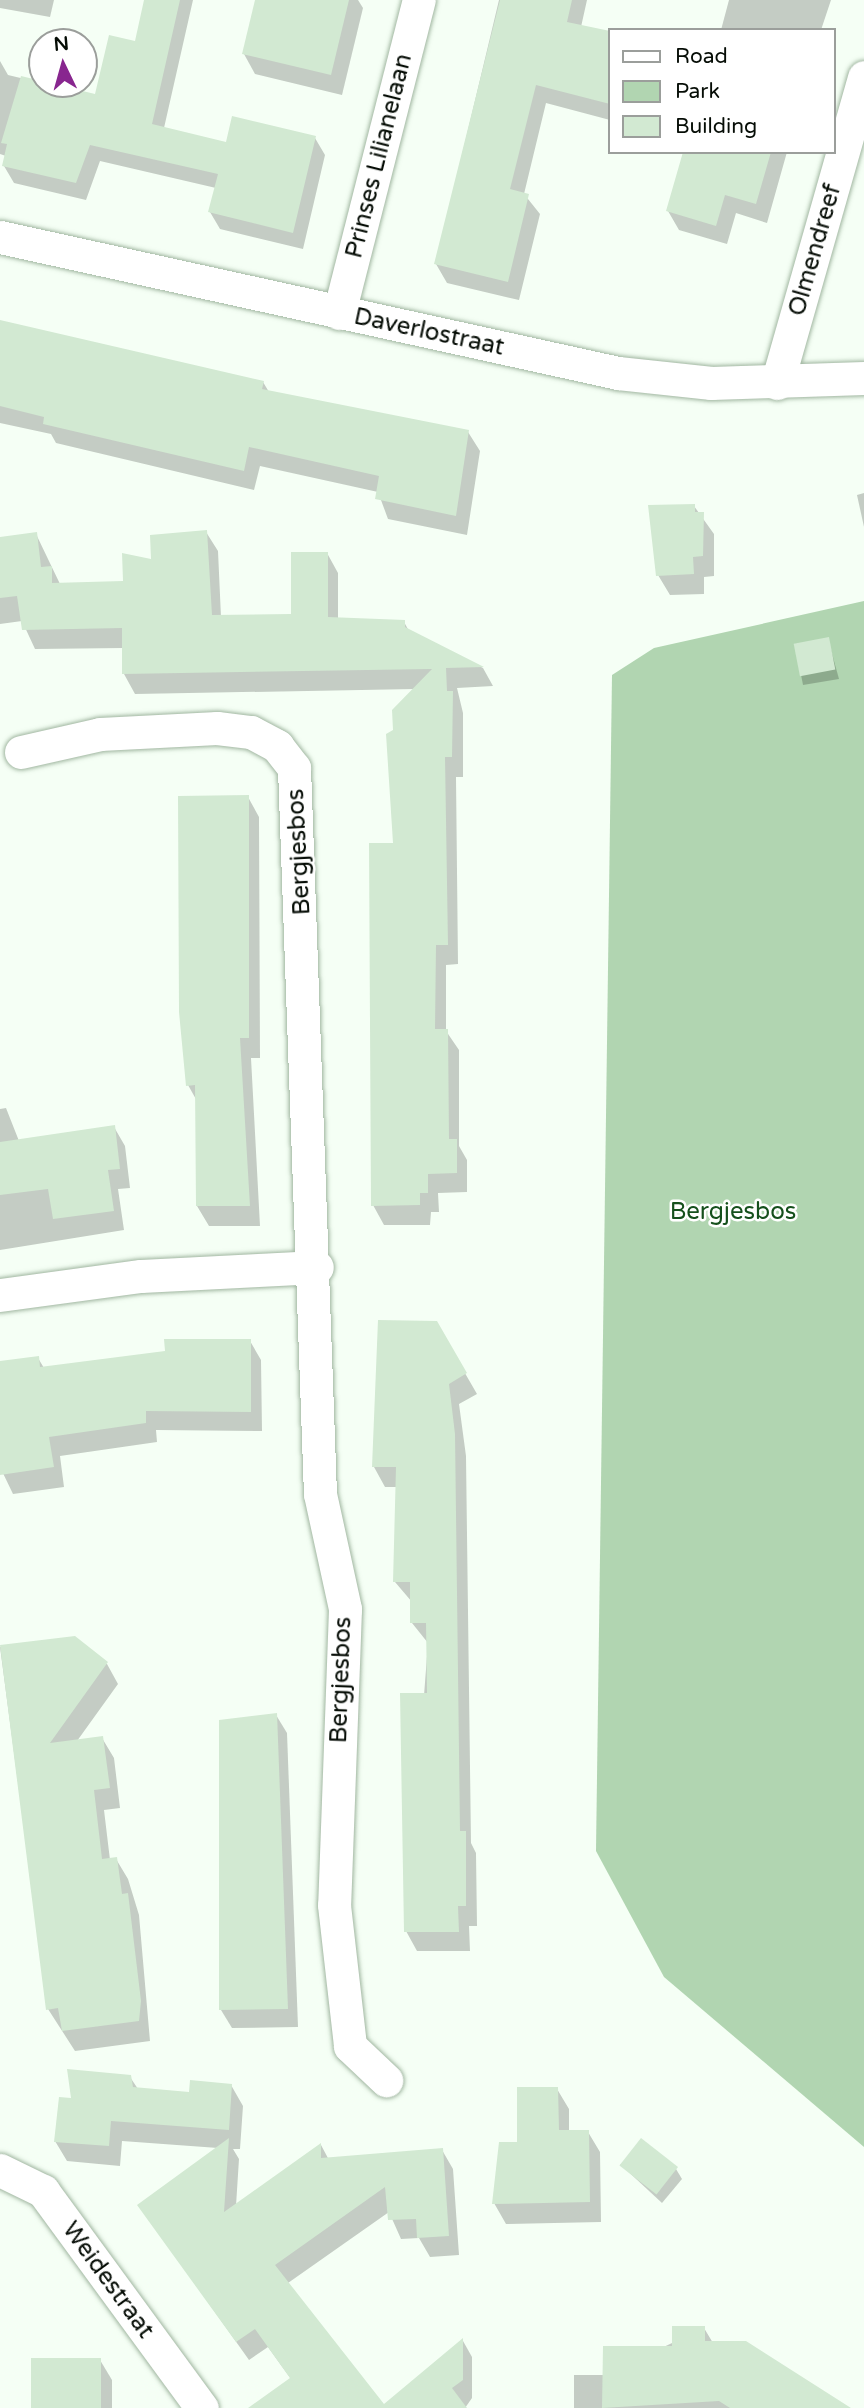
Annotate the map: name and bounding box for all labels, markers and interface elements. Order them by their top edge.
north arrow [28,28,98,98]
legend [608,28,836,154]
text: N [53,32,70,56]
text: Road [675,44,728,69]
street label: Prinses Lilianelaan [340,51,418,261]
text: Park [675,79,720,104]
text: Building [675,114,757,139]
street label: Olmendreef [782,181,848,319]
street label: Daverlostraat [351,302,507,362]
street label: Bergjesbos [281,788,317,916]
park label: Bergjesbos [670,1198,796,1226]
street label: Bergjesbos [324,1616,358,1744]
street label: Weidestraat [56,2216,160,2344]

